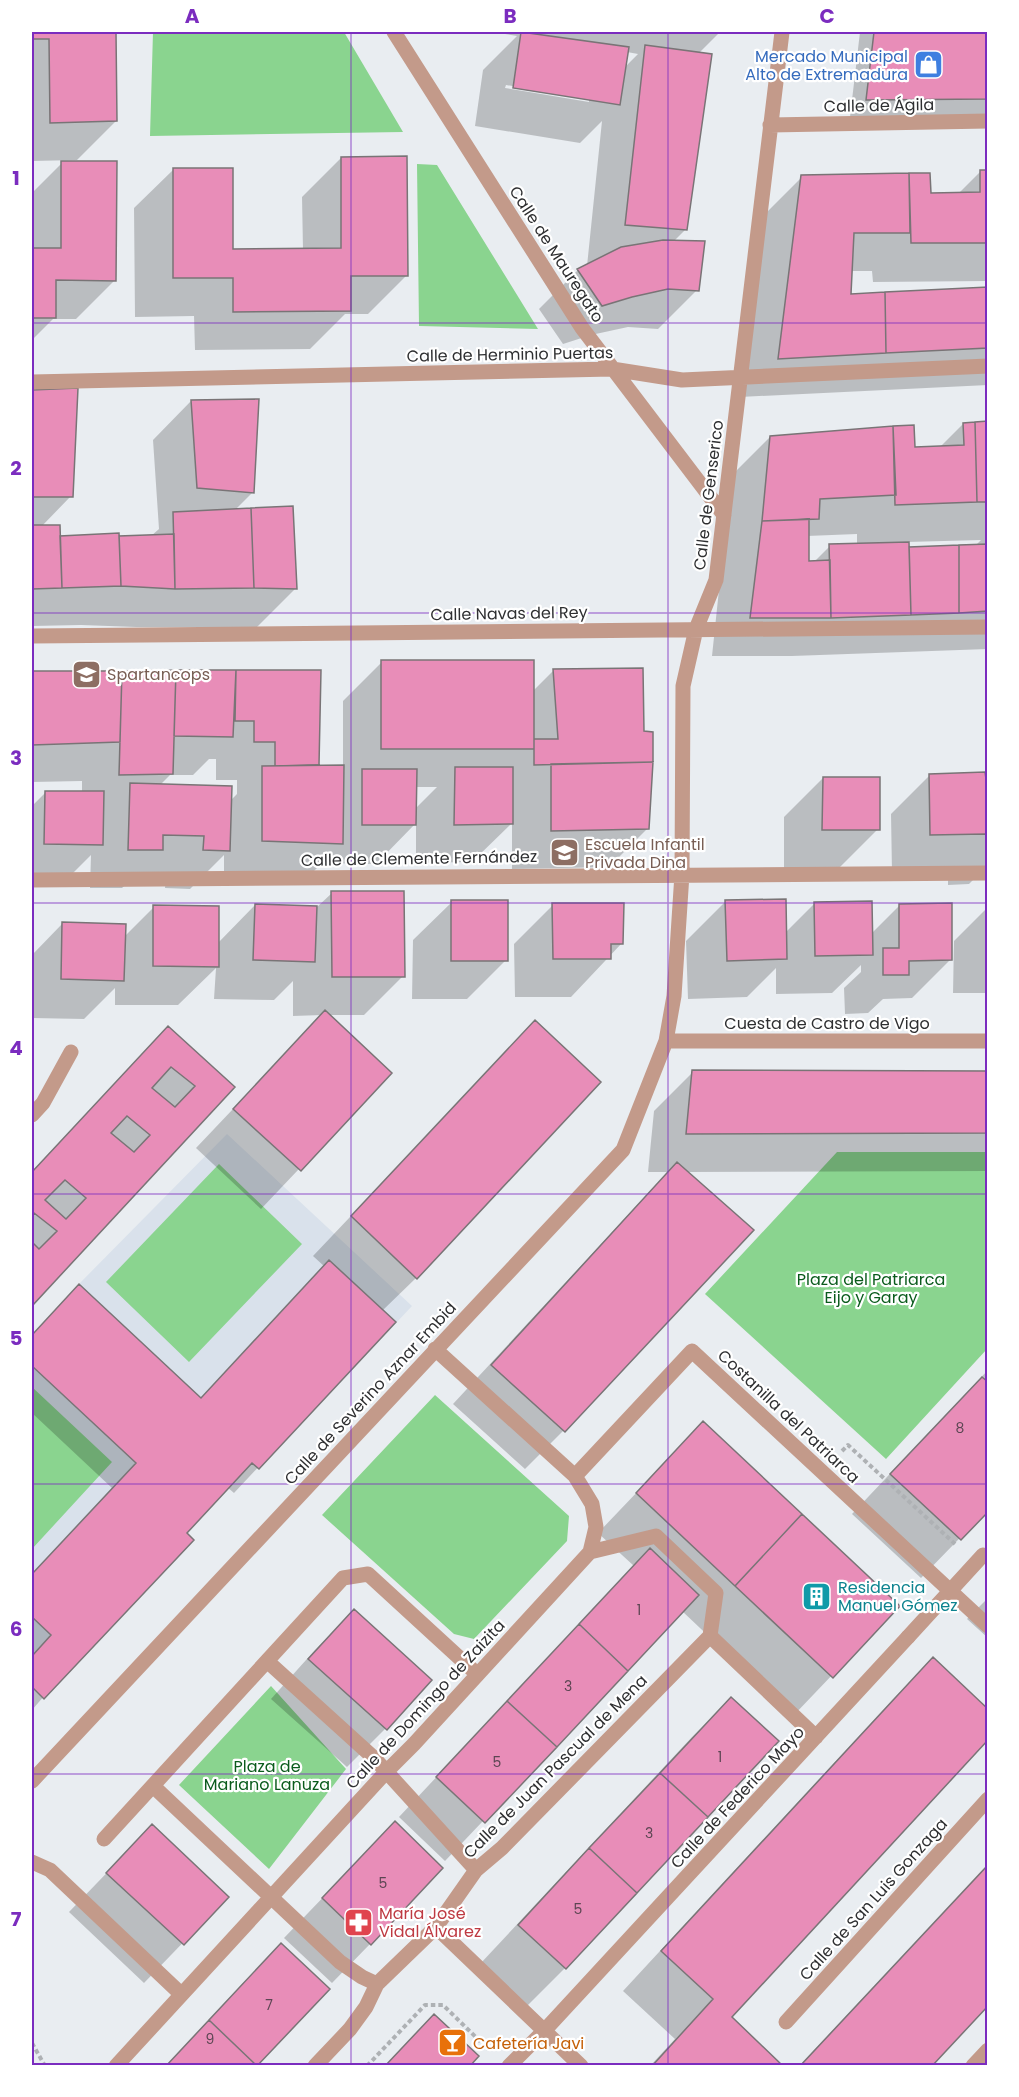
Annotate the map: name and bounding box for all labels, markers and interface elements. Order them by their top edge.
text: A [185,2,200,30]
text: B [503,2,517,30]
text: C [819,2,835,30]
place label: Mercado Municipal Alto de Extremadura [745,45,908,86]
shop icon: Mercado Municipal Alto de Extremadura [913,49,945,81]
street label: Calle de Ágila [824,93,934,118]
text: 1 [12,164,20,192]
street label: Calle de Mauregato [504,181,609,327]
street label: Calle de Herminio Puertas [406,341,614,368]
street label: Calle de Genserico [688,419,729,571]
text: 2 [10,454,22,482]
street label: Calle Navas del Rey [430,601,588,626]
school or university icon: Spartancops [70,658,102,690]
place label: Spartancops [107,663,210,686]
text: 3 [10,744,22,772]
place label: Escuela Infantil Privada Dina [585,833,705,874]
school or university icon: Escuela Infantil Privada Dina [548,837,580,869]
street label: Calle de Clemente Fernández [301,845,537,872]
street label: Cuesta de Castro de Vigo [724,1012,930,1035]
text: 4 [9,1034,23,1062]
park label: Plaza del Patriarca Eijo y Garay [797,1268,945,1309]
street label: Calle de Severino Aznar Embid [279,1297,462,1490]
text: 5 [10,1324,23,1352]
street label: Costanilla del Patriarca [713,1344,865,1488]
house number: 8 [956,1418,965,1438]
place label: Residencia Manuel Gómez [838,1576,958,1617]
building icon: Residencia Manuel Gómez [801,1580,833,1612]
house number: 1 [637,1600,641,1620]
text: 6 [10,1615,22,1643]
street label: Calle de Domingo de Zaizita [341,1615,510,1794]
street label: Calle de Juan Pascual de Mena [458,1669,652,1863]
house number: 3 [564,1676,572,1696]
street label: Calle de Federico Mayo [665,1721,810,1874]
house number: 1 [718,1747,722,1767]
house number: 5 [493,1752,501,1772]
park label: Plaza de Mariano Lanuza [204,1755,330,1796]
street label: Calle de San Luis Gonzaga [794,1813,953,1986]
house number: 3 [645,1823,653,1843]
house number: 5 [379,1873,387,1893]
house number: 5 [574,1899,582,1919]
place label: María José Vidal Álvarez [379,1902,481,1943]
text: 7 [11,1905,22,1933]
pharmacy icon: María José Vidal Álvarez [342,1906,374,1938]
house number: 7 [265,1995,273,2015]
bar icon: Cafetería Javi [436,2027,468,2059]
house number: 9 [206,2029,214,2049]
place label: Cafetería Javi [473,2032,584,2055]

